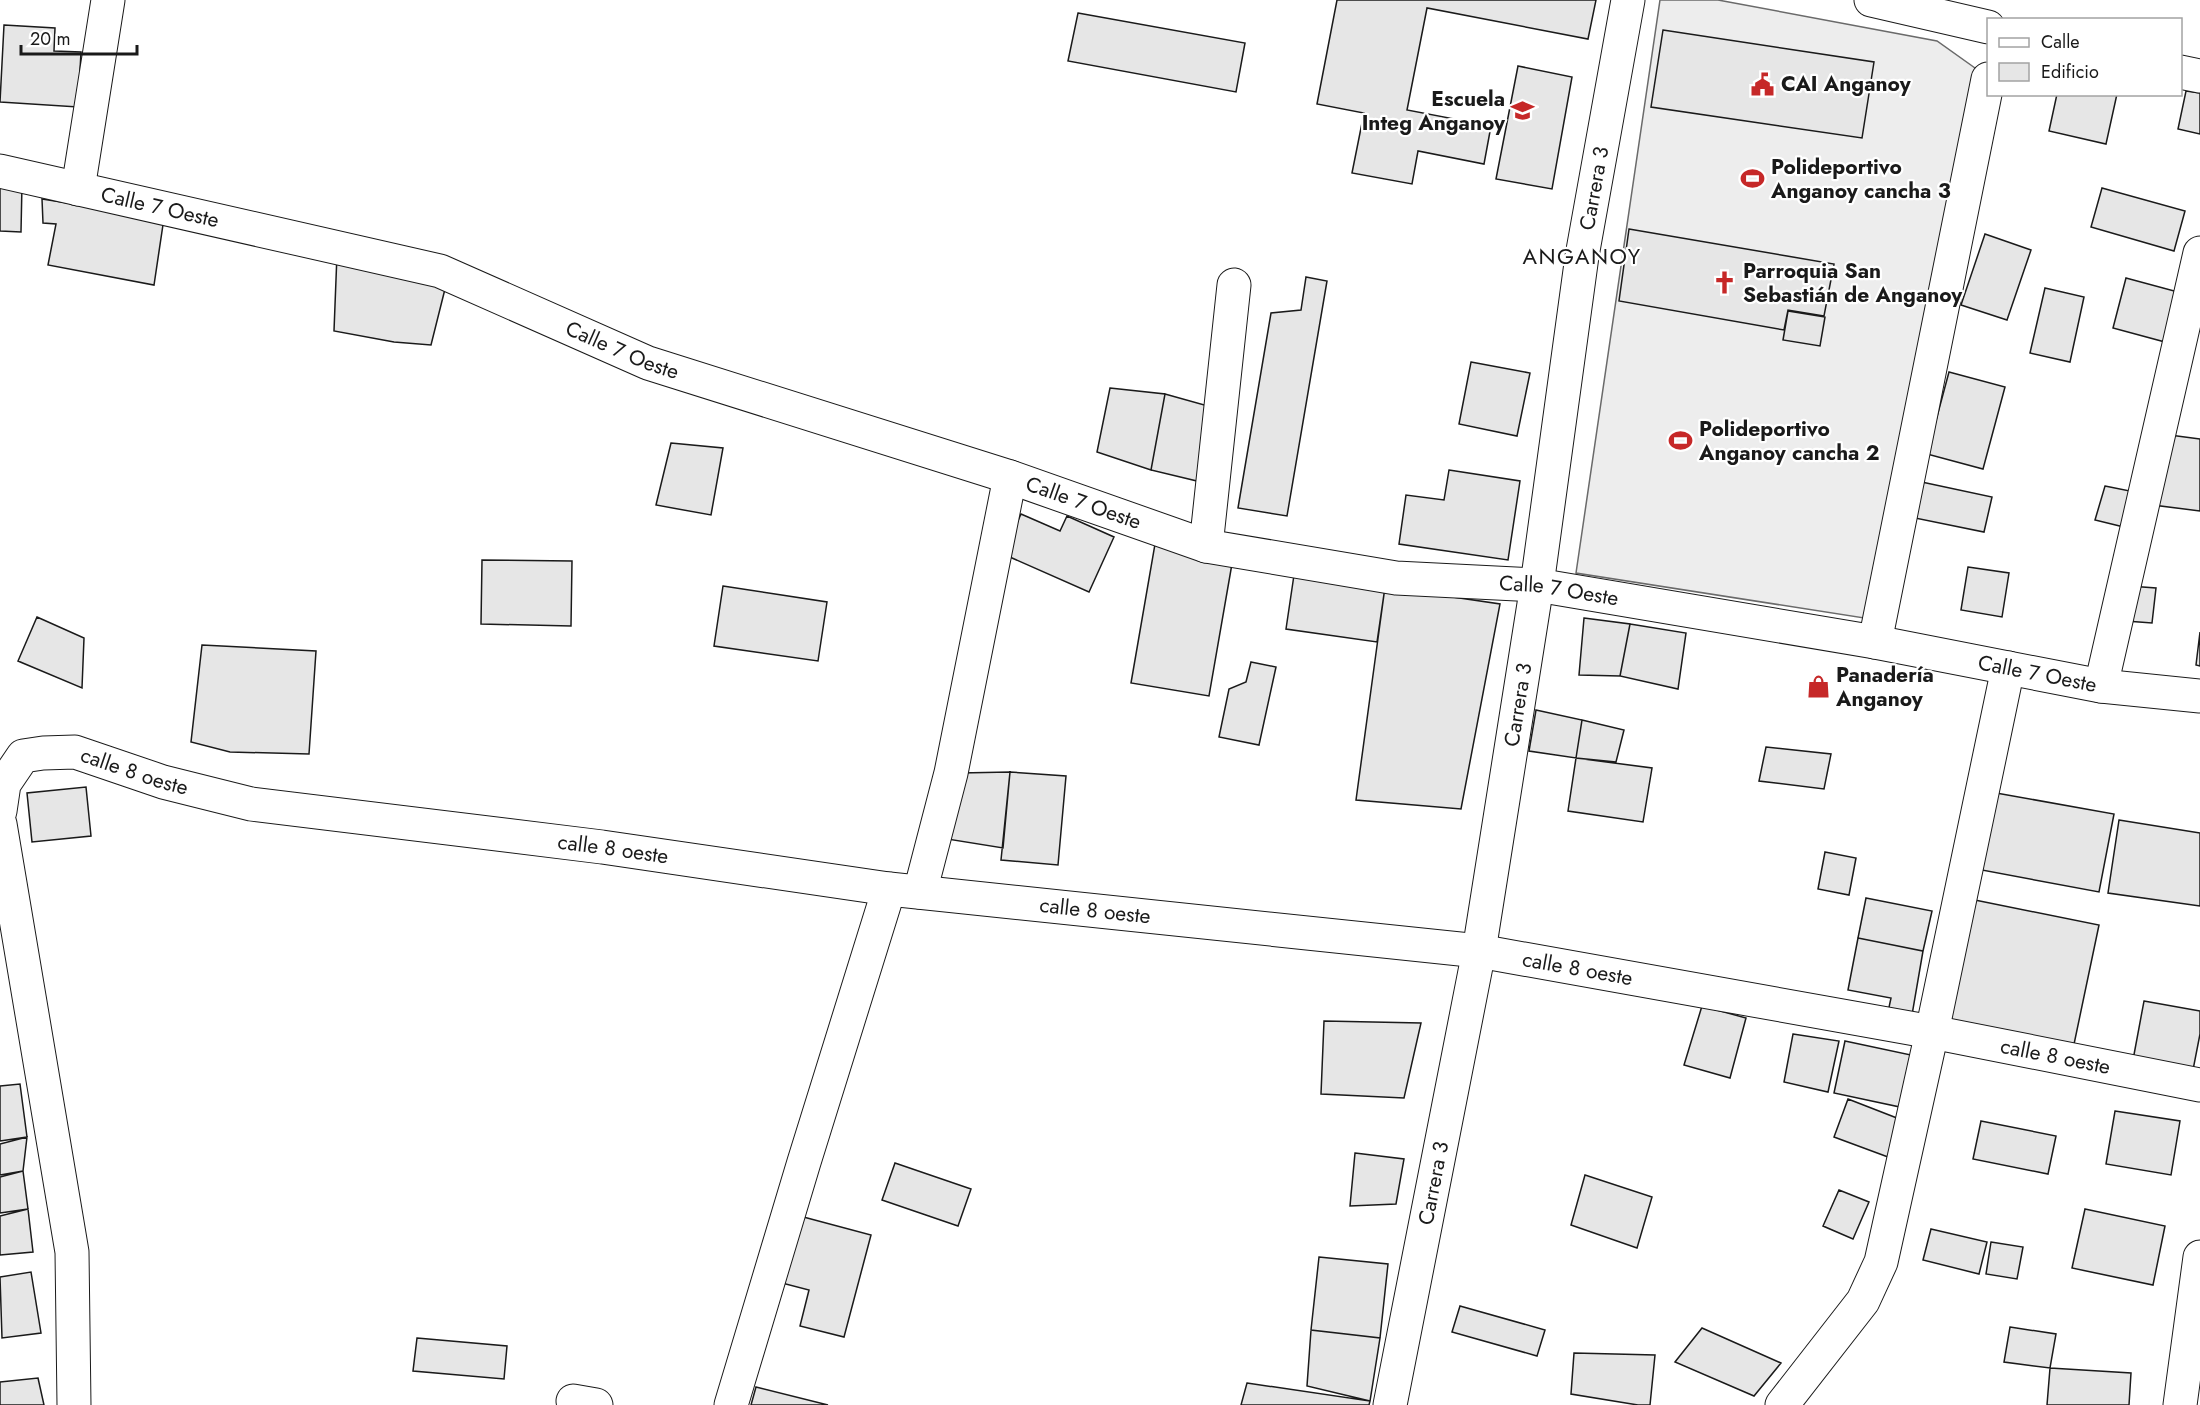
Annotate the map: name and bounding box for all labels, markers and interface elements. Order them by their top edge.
scale bar [21,18,136,56]
legend [1987,18,2182,96]
text: 20 m [30,26,70,52]
text: Calle [2041,29,2080,55]
text: Edificio [2041,59,2099,85]
place label: CAI Anganoy [1781,69,1912,99]
public building icon: CAI Anganoy [1750,71,1776,97]
place label: Escuela Integ Anganoy [1362,84,1506,138]
school or university icon: Escuela Integ Anganoy [1510,98,1536,124]
street label: Carrera 3 [1572,144,1616,233]
place label: Polideportivo Anganoy cancha 3 [1770,152,1951,206]
sports icon: Polideportivo Anganoy cancha 3 [1740,166,1766,192]
street label: Calle 7 Oeste [98,179,222,235]
district label: ANGANOY [1522,240,1642,272]
place label: Parroquia San Sebastián de Anganoy [1743,256,1963,310]
church icon: Parroquia San Sebastián de Anganoy [1712,270,1738,296]
street label: Calle 7 Oeste [561,313,683,387]
place label: Polideportivo Anganoy cancha 2 [1698,414,1880,468]
sports icon: Polideportivo Anganoy cancha 2 [1668,428,1694,454]
street label: Calle 7 Oeste [1022,469,1145,537]
street label: Calle 7 Oeste [1498,568,1621,614]
street label: Calle 7 Oeste [1975,647,2099,700]
place label: Panadería Anganoy [1835,660,1934,714]
street label: Carrera 3 [1497,661,1539,749]
shop icon: Panadería Anganoy [1805,674,1831,700]
street label: calle 8 oeste [77,740,191,803]
street label: calle 8 oeste [556,827,671,872]
street label: calle 8 oeste [1038,890,1152,931]
street label: calle 8 oeste [1520,944,1635,993]
street label: calle 8 oeste [1998,1031,2113,1082]
street label: Carrera 3 [1411,1139,1456,1228]

